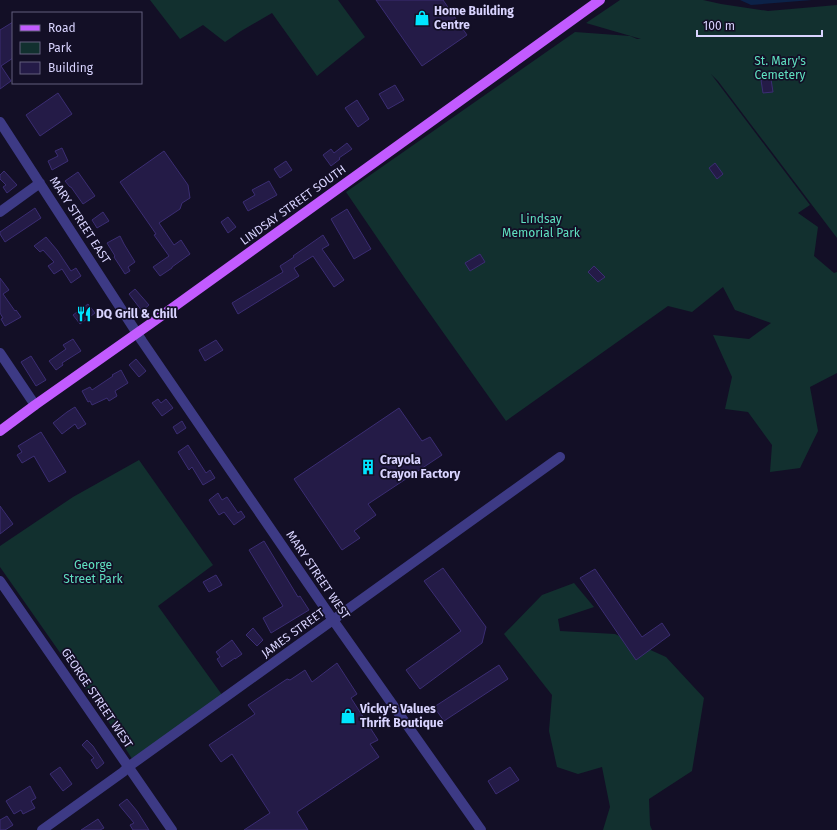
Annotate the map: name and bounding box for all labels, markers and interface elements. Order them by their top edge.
place label: Home Building Centre [434,4,514,32]
shop icon: Home Building Centre [413,9,431,27]
legend [12,12,142,84]
scale bar [697,12,822,38]
text: 100 m [703,19,735,33]
text: Road [48,21,76,35]
text: Park [48,41,72,55]
park label: St. Mary's Cemetery [754,54,806,82]
text: Building [48,61,94,75]
street label: LINDSAY STREET SOUTH [237,162,349,248]
street label: MARY STREET EAST [47,174,114,267]
park label: Lindsay Memorial Park [502,212,581,240]
restaurant icon: DQ Grill & Chill [75,305,93,323]
place label: DQ Grill & Chill [96,307,177,321]
place label: Crayola Crayon Factory [380,453,461,481]
building icon: Crayola Crayon Factory [359,458,377,476]
street label: MARY STREET WEST [283,528,353,623]
park label: George Street Park [63,558,124,586]
street label: JAMES STREET [259,605,328,661]
street label: GEORGE STREET WEST [58,646,136,751]
place label: Vicky's Values Thrift Boutique [359,702,444,730]
shop icon: Vicky's Values Thrift Boutique [339,707,357,725]

